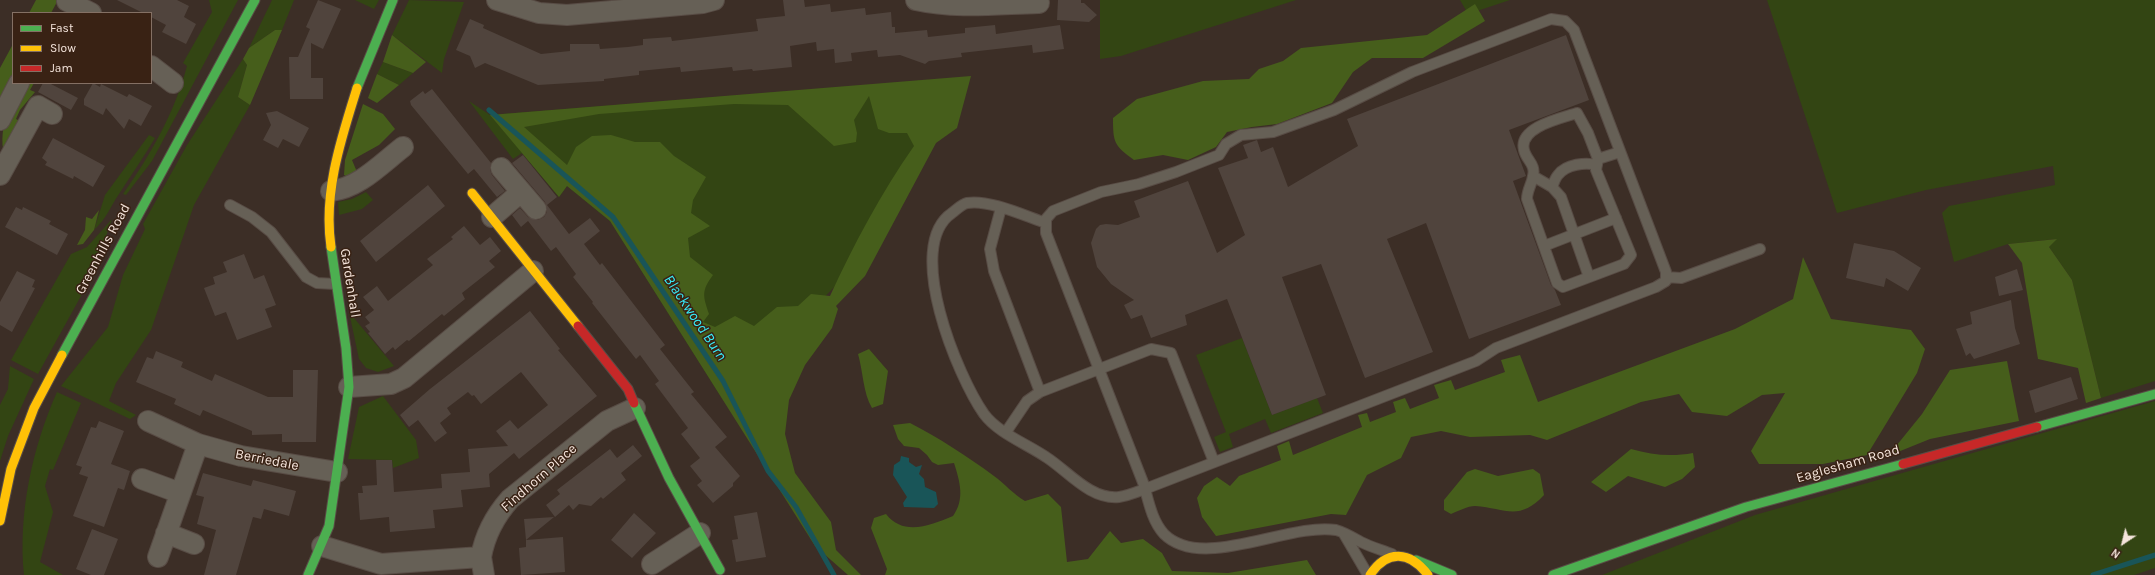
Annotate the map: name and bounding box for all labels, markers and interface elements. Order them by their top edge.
legend [12,12,152,84]
text: Fast [50,21,73,35]
text: Slow [50,41,76,55]
text: Jam [50,61,73,75]
street label: Greenhills Road [72,201,134,297]
street label: Gardenhall [336,247,364,319]
water label: Blackwood Burn [660,272,730,364]
street label: Findhorn Place [498,441,580,515]
street label: Eaglesham Road [1794,441,1902,487]
street label: Berriedale [234,446,300,474]
north arrow [2103,523,2143,563]
text: N [2109,546,2123,561]

